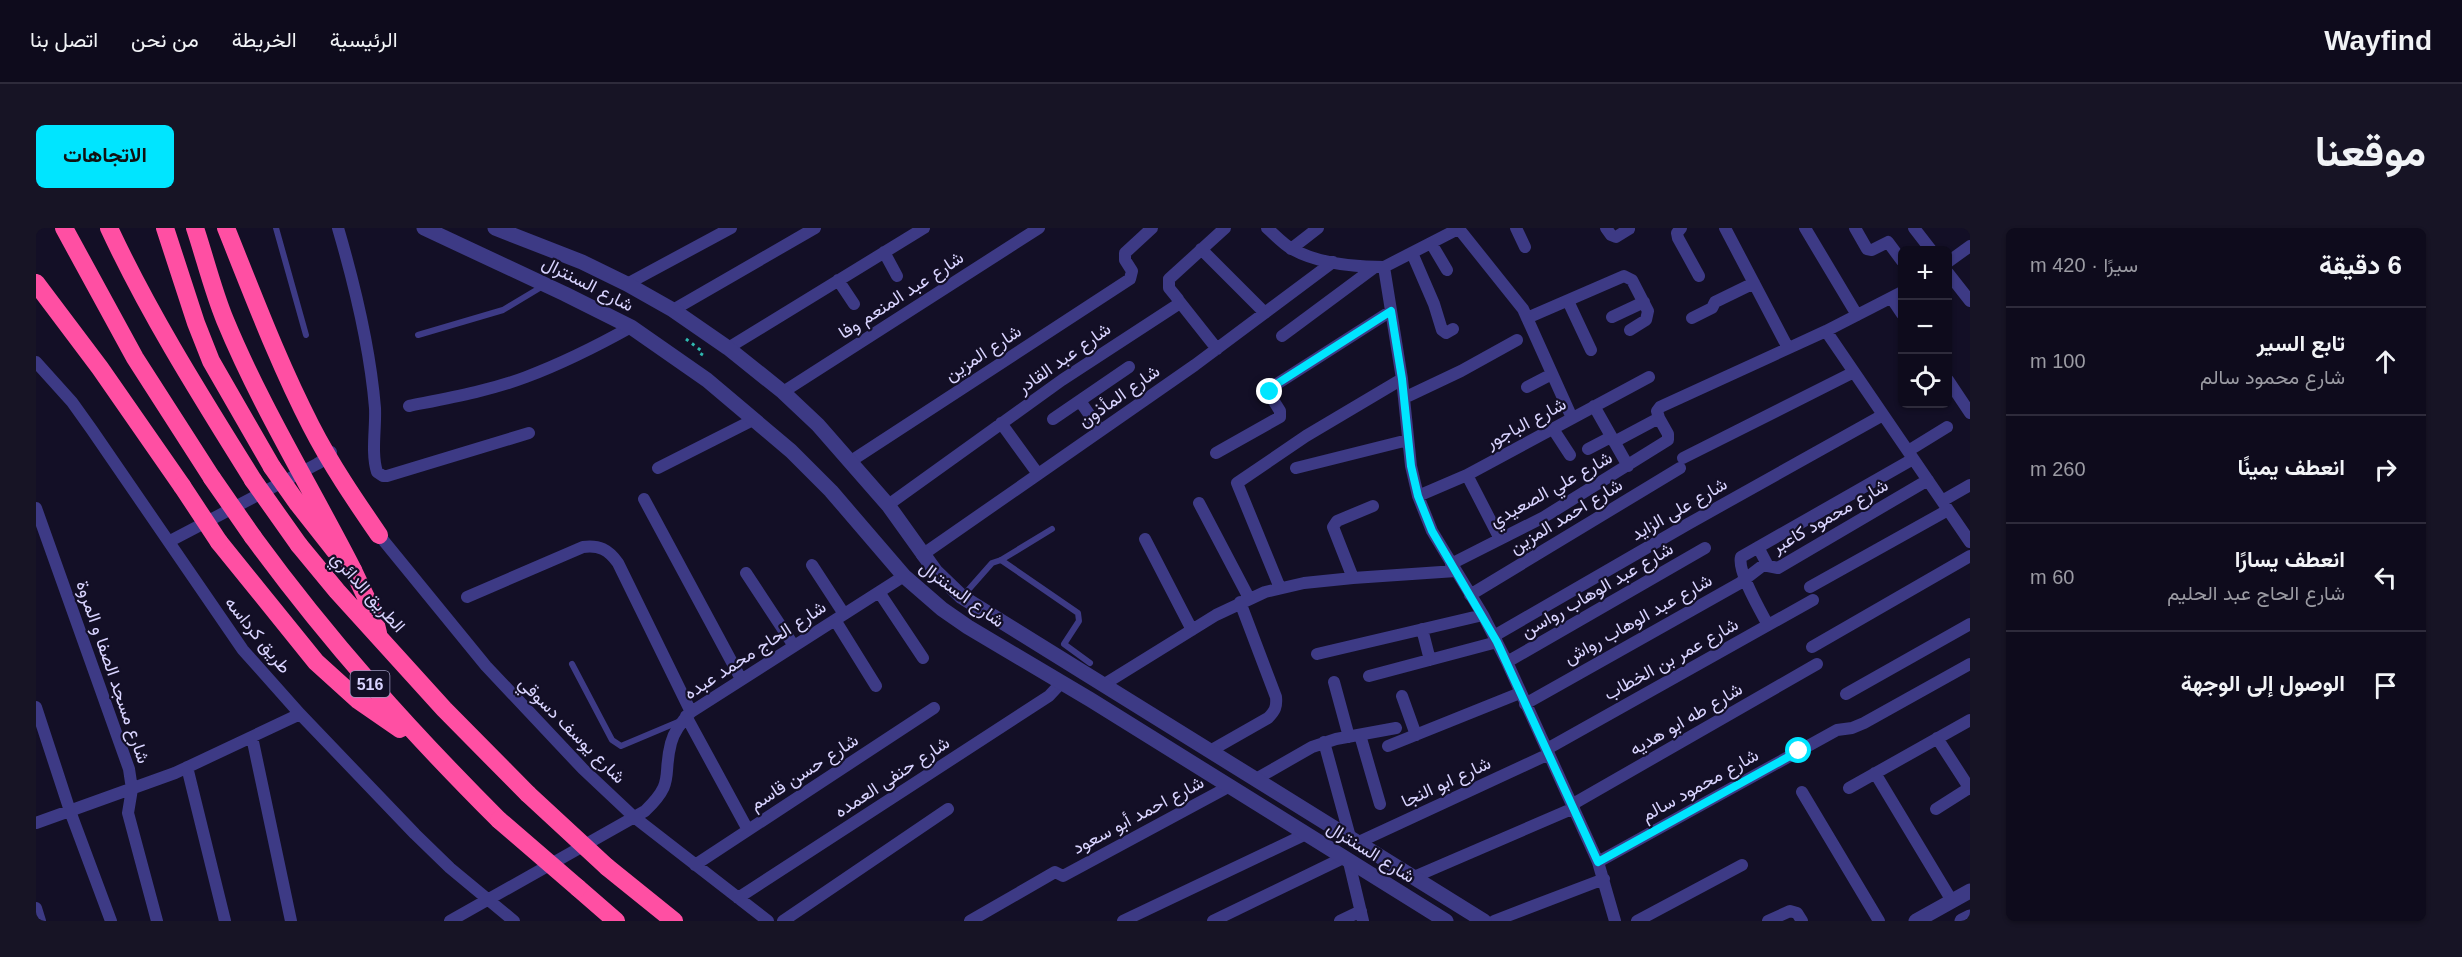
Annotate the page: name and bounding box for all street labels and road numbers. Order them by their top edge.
street label: شارع عبد المنعم وفا [835,247,968,344]
street label: شارع السنترال [538,252,637,317]
street label: شارع عبد القادر [1013,318,1116,400]
street label: شارع المزين [941,321,1026,387]
street label: شارع المأذون [1075,361,1165,433]
street label: شارع الباجور [1482,394,1570,455]
street label: شارع علي الصعيدي [1486,447,1618,535]
street label: شارع على الزايد [1627,473,1732,546]
street label: شارع احمد المزين [1506,474,1627,559]
street label: شارع محمود كاعبر [1768,475,1892,559]
street label: شارع عبد الوهاب رواسن [1518,538,1677,643]
street label: الطريق الدائري [323,548,409,640]
street label: شارع السنترال [915,557,1008,633]
street label: شارع عبد الوهاب رواش [1561,570,1716,670]
street label: شارع مسجد الصفا و المروة [70,578,154,767]
street label: طريق كرداسه [220,593,295,678]
street label: شارع الحاج محمد عبده [680,597,831,705]
street label: شارع عمر بن الخطاب [1600,614,1743,706]
road number: 516 [350,671,390,697]
street label: شارع يوسف دسوقي [511,673,629,791]
street label: شارع طه ابو هديه [1626,679,1747,761]
street label: شارع حسن قاسم [746,730,863,816]
street label: شارع حنفى العمده [831,732,954,823]
street label: شارع محمود سالم [1638,745,1763,827]
street label: شارع ابو النجا [1398,753,1495,813]
street label: شارع احمد أبو سعود [1069,772,1208,860]
street label: شارع السنترال [1322,817,1419,889]

